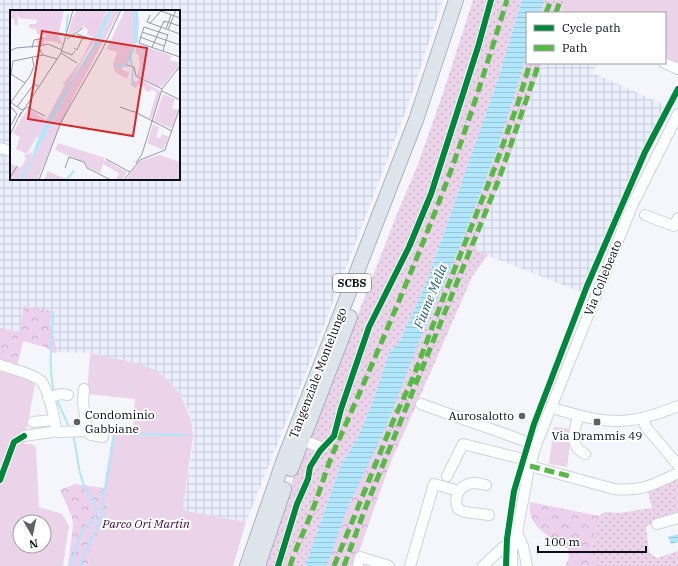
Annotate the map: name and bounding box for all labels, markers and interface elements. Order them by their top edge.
inset map [10,10,180,180]
legend [526,12,666,64]
text: Cycle path [562,20,621,35]
text: Path [562,40,588,55]
street label: Via Collebeato [581,238,625,318]
water label: Fiume Mella [409,261,451,332]
road number: SCBS [333,274,371,292]
street label: Tangenziale Montelungo [286,305,349,440]
place label: Condominio Gabbiane [85,407,155,436]
place label: Aurosalotto [449,408,514,423]
marker: Aurosalotto [517,411,527,421]
marker: Condominio Gabbiane [72,417,82,427]
marker: Via Drammis 49 [592,417,602,427]
place label: Via Drammis 49 [552,428,642,443]
north arrow [12,514,52,554]
park label: Parco Ori Martin [101,516,190,531]
scale bar [538,528,646,554]
text: 100 m [544,534,580,549]
text: N [28,536,39,552]

